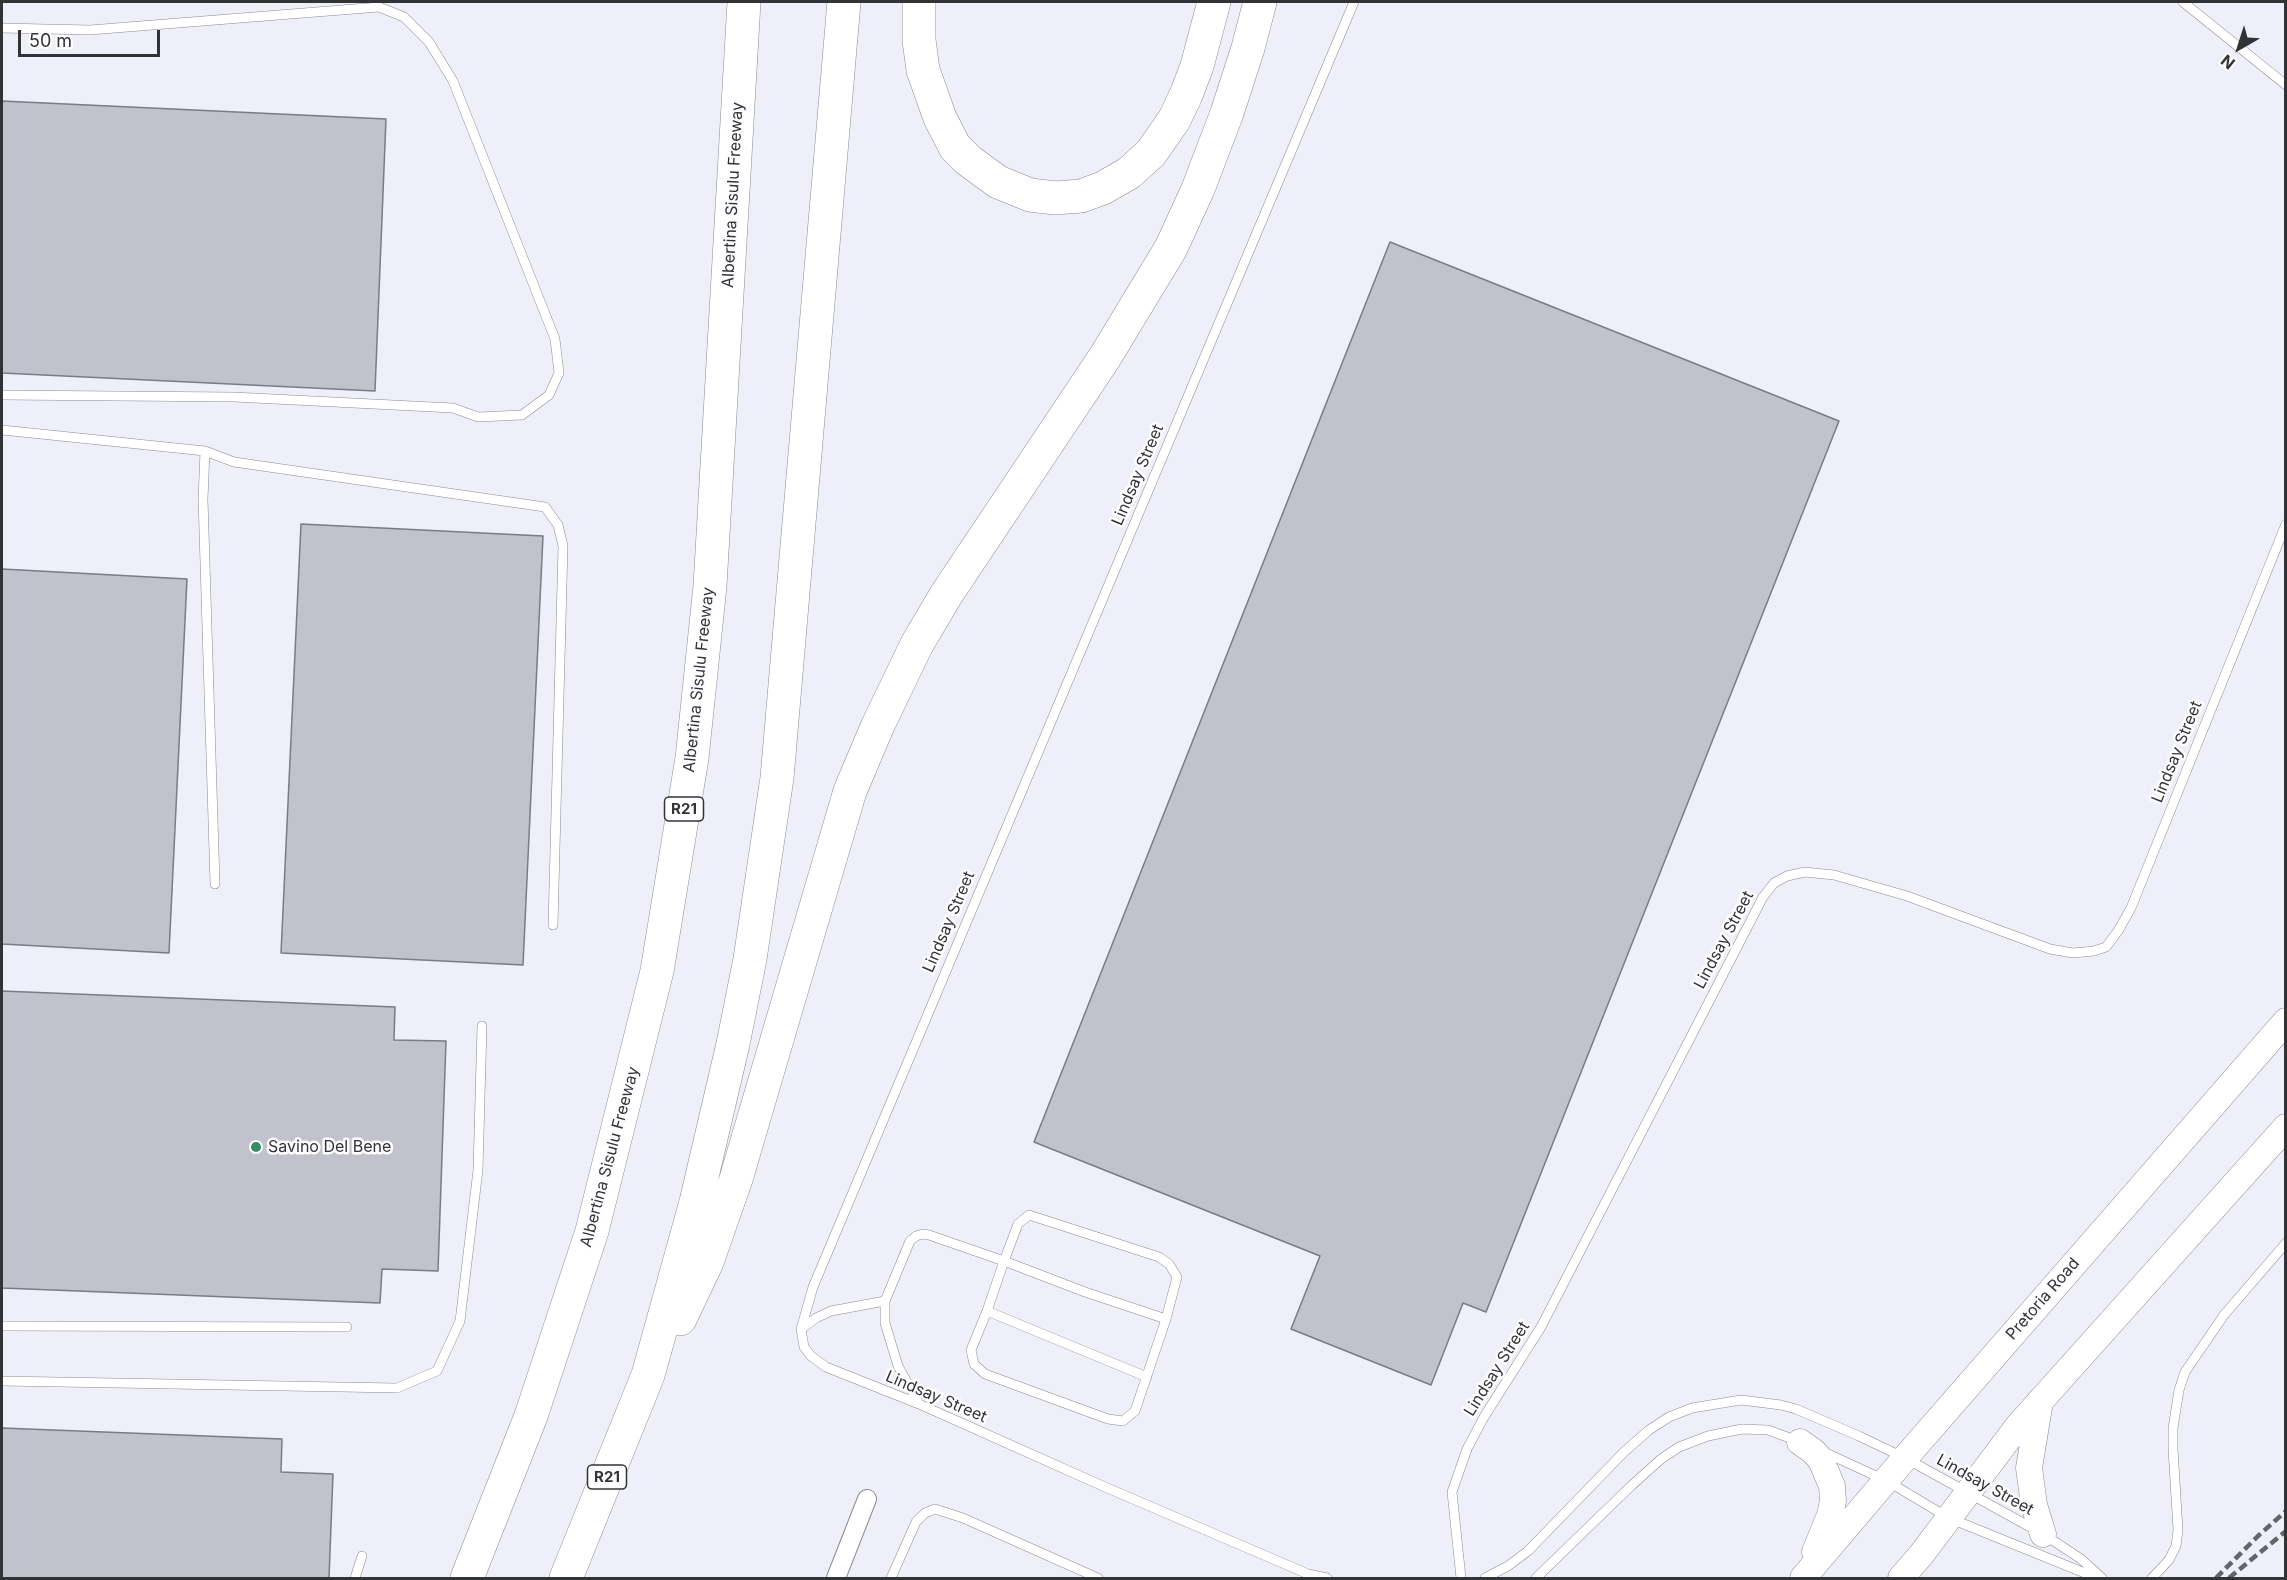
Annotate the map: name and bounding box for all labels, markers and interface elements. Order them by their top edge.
scale bar [21,18,164,56]
north arrow [2209,18,2269,78]
text: 50 m [29,30,72,51]
text: N [2217,50,2239,74]
street label: Albertina Sisulu Freeway [719,102,747,288]
street label: Lindsay Street [1108,422,1168,528]
street label: Albertina Sisulu Freeway [680,586,718,774]
street label: Lindsay Street [2148,698,2206,806]
road number: R21 [664,797,704,821]
street label: Lindsay Street [919,869,979,975]
street label: Lindsay Street [1690,888,1758,992]
street label: Albertina Sisulu Freeway [577,1065,643,1249]
place label: Savino Del Bene [268,1137,391,1157]
marker: Savino Del Bene [249,1140,263,1154]
street label: Pretoria Road [2002,1254,2084,1344]
street label: Lindsay Street [1460,1318,1534,1420]
street label: Lindsay Street [883,1367,989,1427]
street label: Lindsay Street [1933,1450,2037,1520]
road number: R21 [588,1465,626,1489]

